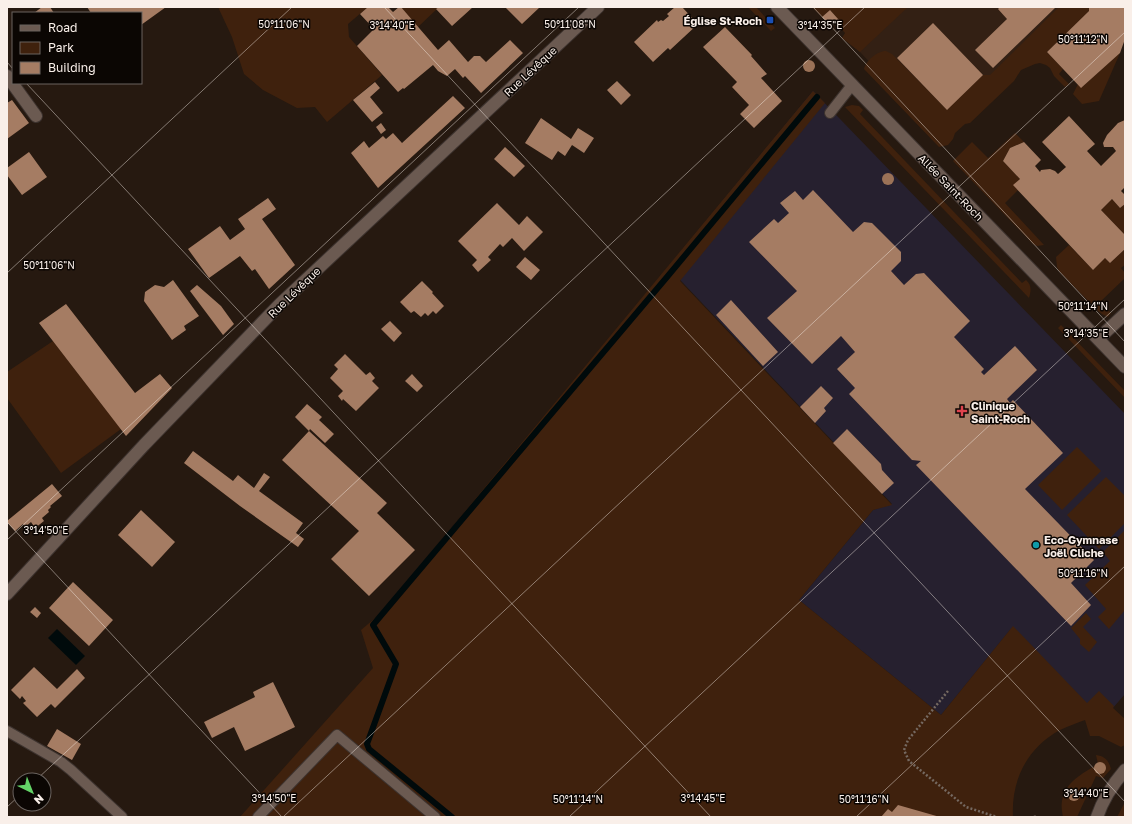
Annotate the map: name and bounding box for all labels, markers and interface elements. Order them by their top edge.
legend [12,12,142,84]
place label: Église St-Roch [684,14,762,27]
marker: Église St-Roch [765,15,775,25]
text: 50°11'06"N [258,18,310,30]
text: 50°11'08"N [544,18,596,30]
text: 3°14'40"E [369,19,415,31]
text: 3°14'35"E [798,19,842,31]
text: Road [48,20,77,35]
text: 50°11'12"N [1058,33,1108,45]
text: Park [48,40,74,55]
street label: Rue Lévêque [501,43,559,99]
text: Building [48,60,96,75]
street label: Allée Saint-Roch [916,151,986,223]
text: 50°11'06"N [23,259,75,271]
street label: Rue Lévêque [265,264,323,320]
text: 50°11'14"N [1058,300,1108,312]
text: 3°14'35"E [1064,327,1108,339]
place label: Clinique Saint-Roch [971,399,1030,425]
marker: Clinique Saint-Roch [956,405,968,417]
text: 3°14'50"E [24,524,68,536]
place label: Eco-Gymnase Joël Cliche [1044,533,1118,559]
marker: Eco-Gymnase Joël Cliche [1031,540,1041,550]
text: 50°11'16"N [1058,567,1108,579]
north arrow [12,772,52,812]
text: 3°14'40"E [1063,787,1109,799]
text: N [32,792,47,807]
text: 3°14'50"E [252,792,296,804]
text: 3°14'45"E [681,792,725,804]
text: 50°11'14"N [553,793,603,805]
text: 50°11'16"N [839,793,889,805]

